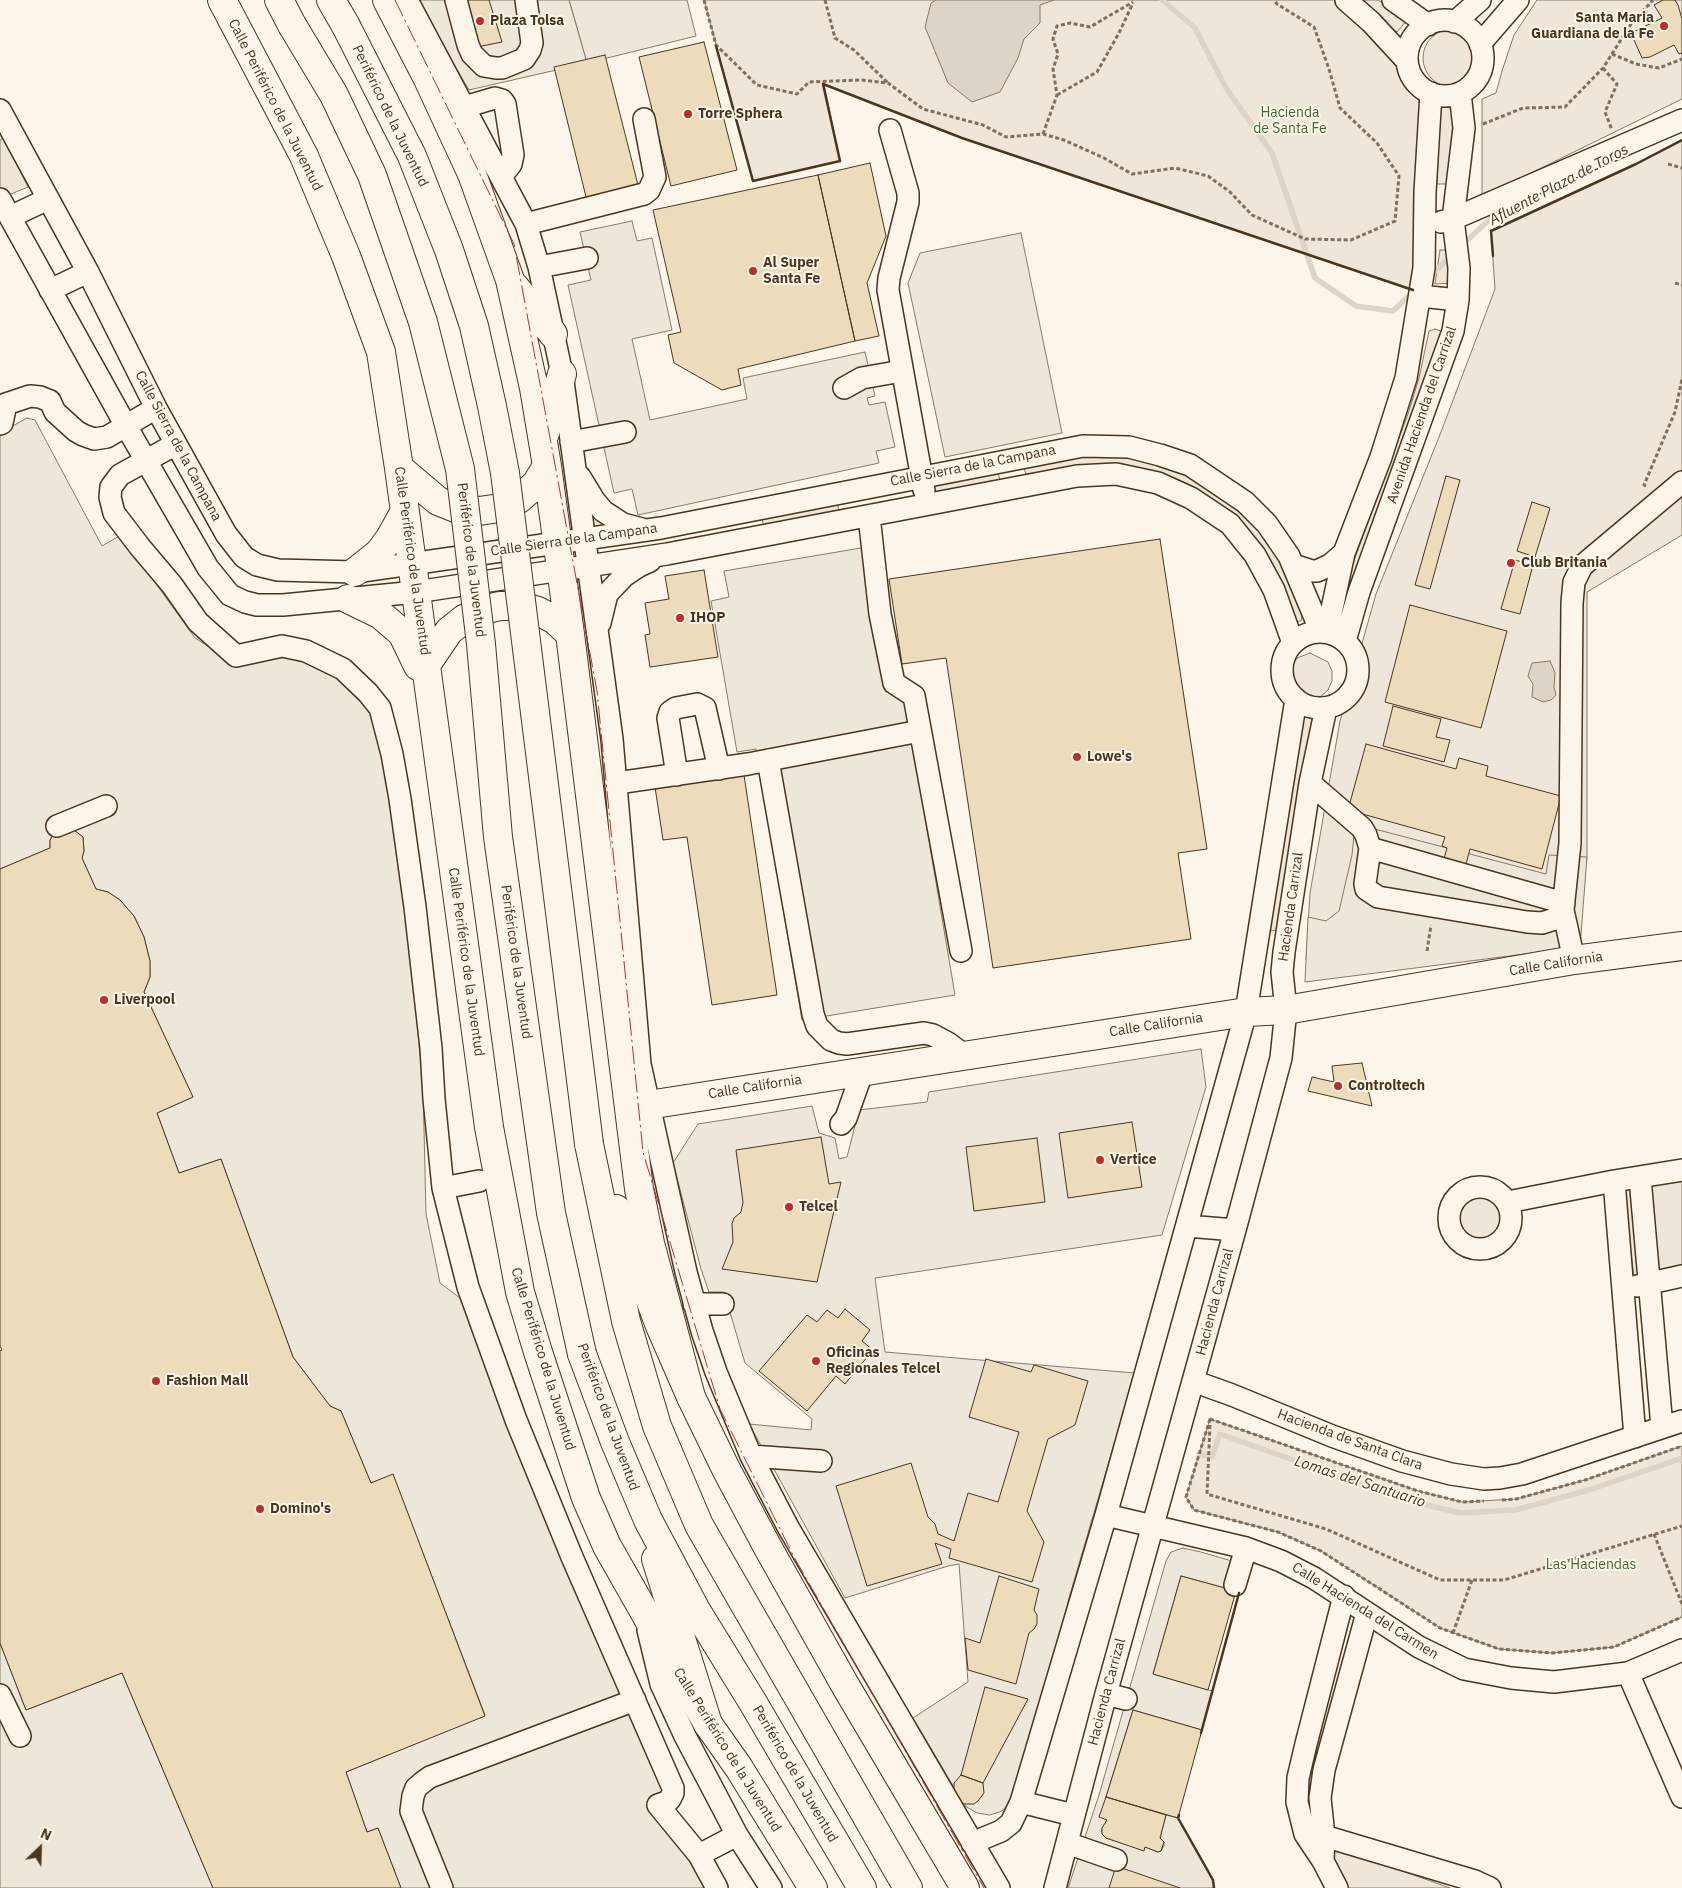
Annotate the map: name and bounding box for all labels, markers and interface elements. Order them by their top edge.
place label: Santa Maria Guardiana de la Fe [1531,10,1654,42]
place label: Plaza Tolsa [490,13,564,29]
marker: Plaza Tolsa [474,15,486,27]
street label: Calle Periférico de la Juventud [224,16,326,194]
marker: Santa Maria Guardiana de la Fe [1658,20,1670,32]
street label: Periférico de la Juventud [348,42,432,190]
park label: Hacienda de Santa Fe [1253,105,1327,138]
place label: Torre Sphera [698,106,782,122]
marker: Torre Sphera [682,108,694,120]
water label: Afluente Plaza de Toros [1486,141,1632,229]
place label: Al Super Santa Fe [763,255,820,288]
marker: Al Super Santa Fe [747,265,759,277]
street label: Avenida Hacienda del Carrizal [1384,324,1460,506]
street label: Calle Sierra de la Campana [131,368,225,524]
street label: Calle Sierra de la Campana [889,442,1057,490]
street label: Calle Periférico de la Juventud [390,466,434,656]
street label: Periférico de la Juventud [453,482,489,638]
street label: Calle Sierra de la Campana [490,520,658,560]
place label: Club Britania [1521,555,1607,571]
marker: Club Britania [1505,557,1517,569]
place label: IHOP [690,610,725,626]
marker: IHOP [674,612,686,624]
place label: Lowe's [1087,749,1132,765]
marker: Lowe's [1071,751,1083,763]
street label: Hacienda Carrizal [1275,851,1307,963]
street label: Calle Periférico de la Juventud [444,867,488,1057]
street label: Periférico de la Juventud [497,884,535,1040]
street label: Calle California [1508,948,1604,980]
place label: Liverpool [114,992,175,1008]
marker: Liverpool [98,994,110,1006]
street label: Calle California [1108,1009,1204,1041]
street label: Calle California [707,1071,803,1103]
place label: Controltech [1348,1078,1425,1094]
marker: Controltech [1332,1080,1344,1092]
place label: Vertice [1110,1152,1157,1168]
marker: Vertice [1094,1154,1106,1166]
place label: Telcel [799,1199,838,1215]
marker: Telcel [783,1201,795,1213]
street label: Hacienda Carrizal [1193,1247,1237,1357]
street label: Calle Periférico de la Juventud [507,1266,579,1452]
street label: Periférico de la Juventud [573,1341,643,1493]
place label: Oficinas Regionales Telcel [826,1345,940,1378]
marker: Oficinas Regionales Telcel [810,1355,822,1367]
place label: Fashion Mall [166,1373,248,1389]
marker: Fashion Mall [150,1375,162,1387]
street label: Hacienda de Santa Clara [1275,1406,1425,1474]
water label: Lomas del Santuario [1292,1452,1428,1512]
place label: Domino's [270,1501,331,1517]
marker: Domino's [254,1503,266,1515]
park label: Las Haciendas [1546,1557,1636,1573]
street label: Calle Hacienda del Carmen [1289,1559,1441,1663]
street label: Hacienda Carrizal [1085,1637,1129,1747]
street label: Calle Periférico de la Juventud [669,1665,785,1835]
street label: Periférico de la Juventud [749,1702,841,1846]
north arrow [15,1823,65,1873]
text: N [38,1824,54,1845]

